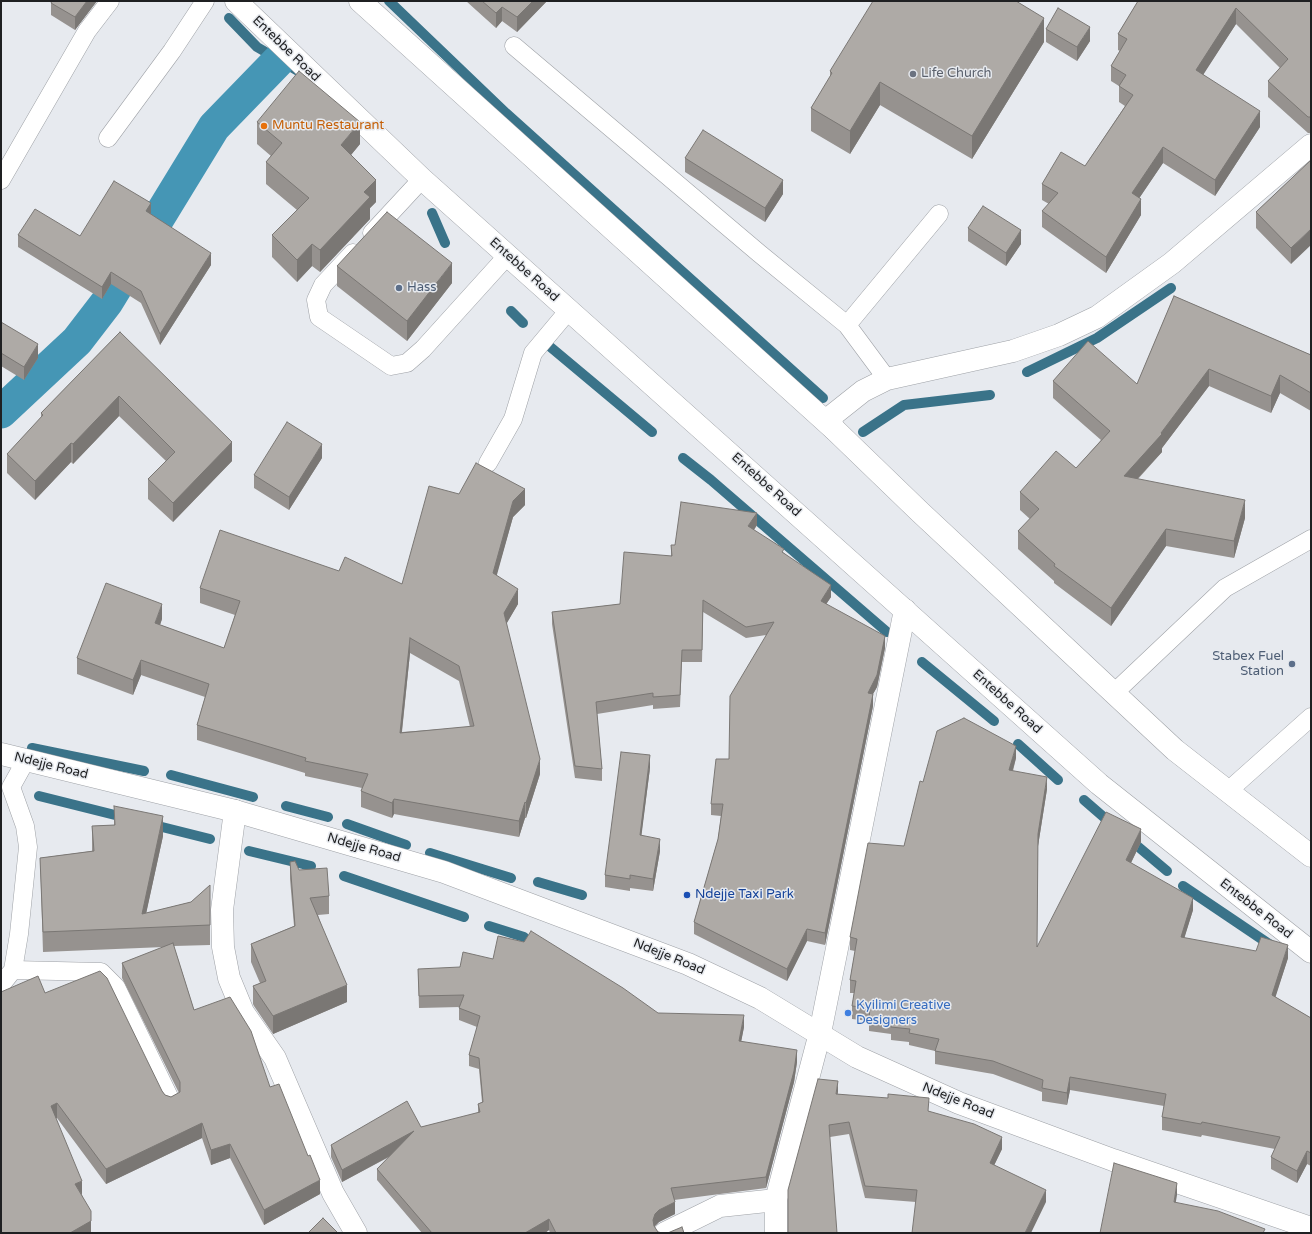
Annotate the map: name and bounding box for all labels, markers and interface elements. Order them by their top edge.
street label: Entebbe Road [249,13,323,85]
place label: Life Church [921,66,991,82]
marker: Life Church [908,69,918,79]
place label: Muntu Restaurant [272,118,384,134]
marker: Muntu Restaurant [259,121,269,131]
street label: Entebbe Road [486,235,562,305]
place label: Hass [407,280,437,296]
marker: Hass [394,283,404,293]
street label: Entebbe Road [728,450,804,520]
place label: Stabex Fuel Station [1212,649,1284,680]
marker: Stabex Fuel Station [1287,659,1297,669]
street label: Entebbe Road [969,667,1045,737]
street label: Ndejje Road [12,749,90,783]
street label: Ndejje Road [325,830,403,866]
street label: Entebbe Road [1217,876,1295,942]
place label: Ndejje Taxi Park [695,887,794,903]
marker: Ndejje Taxi Park [682,890,692,900]
street label: Ndejje Road [631,936,707,978]
place label: Kyilimi Creative Designers [856,998,951,1029]
marker: Kyilimi Creative Designers [843,1008,853,1018]
street label: Ndejje Road [920,1080,996,1122]

